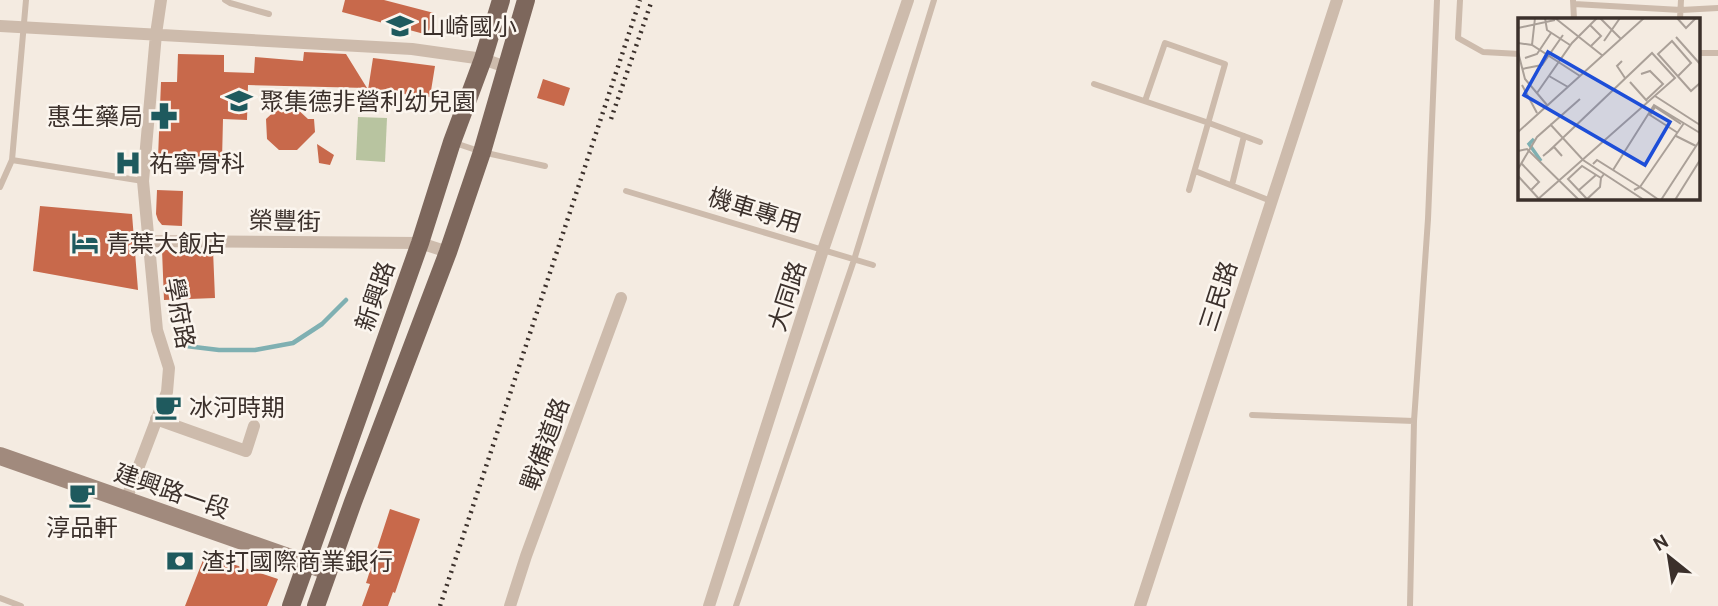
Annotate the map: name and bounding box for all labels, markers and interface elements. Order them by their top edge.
school or university icon: 山崎國小 [385,11,415,41]
place label: 山崎國小 [421,12,517,41]
inset map [1518,18,1700,200]
school or university icon: 聚集德非營利幼兒園 [224,86,254,116]
place label: 聚集德非營利幼兒園 [260,87,476,116]
pharmacy icon: 惠生藥局 [149,101,179,131]
place label: 惠生藥局 [47,102,143,131]
hospital icon: 祐寧骨科 [113,148,143,178]
place label: 祐寧骨科 [149,149,245,178]
street label: 機車專用 [705,182,805,238]
street label: 榮豐街 [249,206,321,236]
hotel icon: 青葉大飯店 [70,228,100,258]
place label: 青葉大飯店 [106,229,226,258]
street label: 新興路 [350,257,400,335]
street label: 大同路 [762,257,812,335]
street label: 三民路 [1193,257,1243,335]
street label: 學府路 [159,275,201,351]
cafe icon: 冰河時期 [153,392,183,422]
place label: 冰河時期 [189,393,285,422]
street label: 戰備道路 [515,394,575,494]
street label: 建興路一段 [111,458,233,524]
cafe icon: 淳品軒 [67,480,97,510]
place label: 淳品軒 [46,513,118,542]
north arrow [1634,522,1704,592]
text: N [1649,529,1672,556]
bank icon: 渣打國際商業銀行 [165,546,195,576]
place label: 渣打國際商業銀行 [201,547,393,576]

